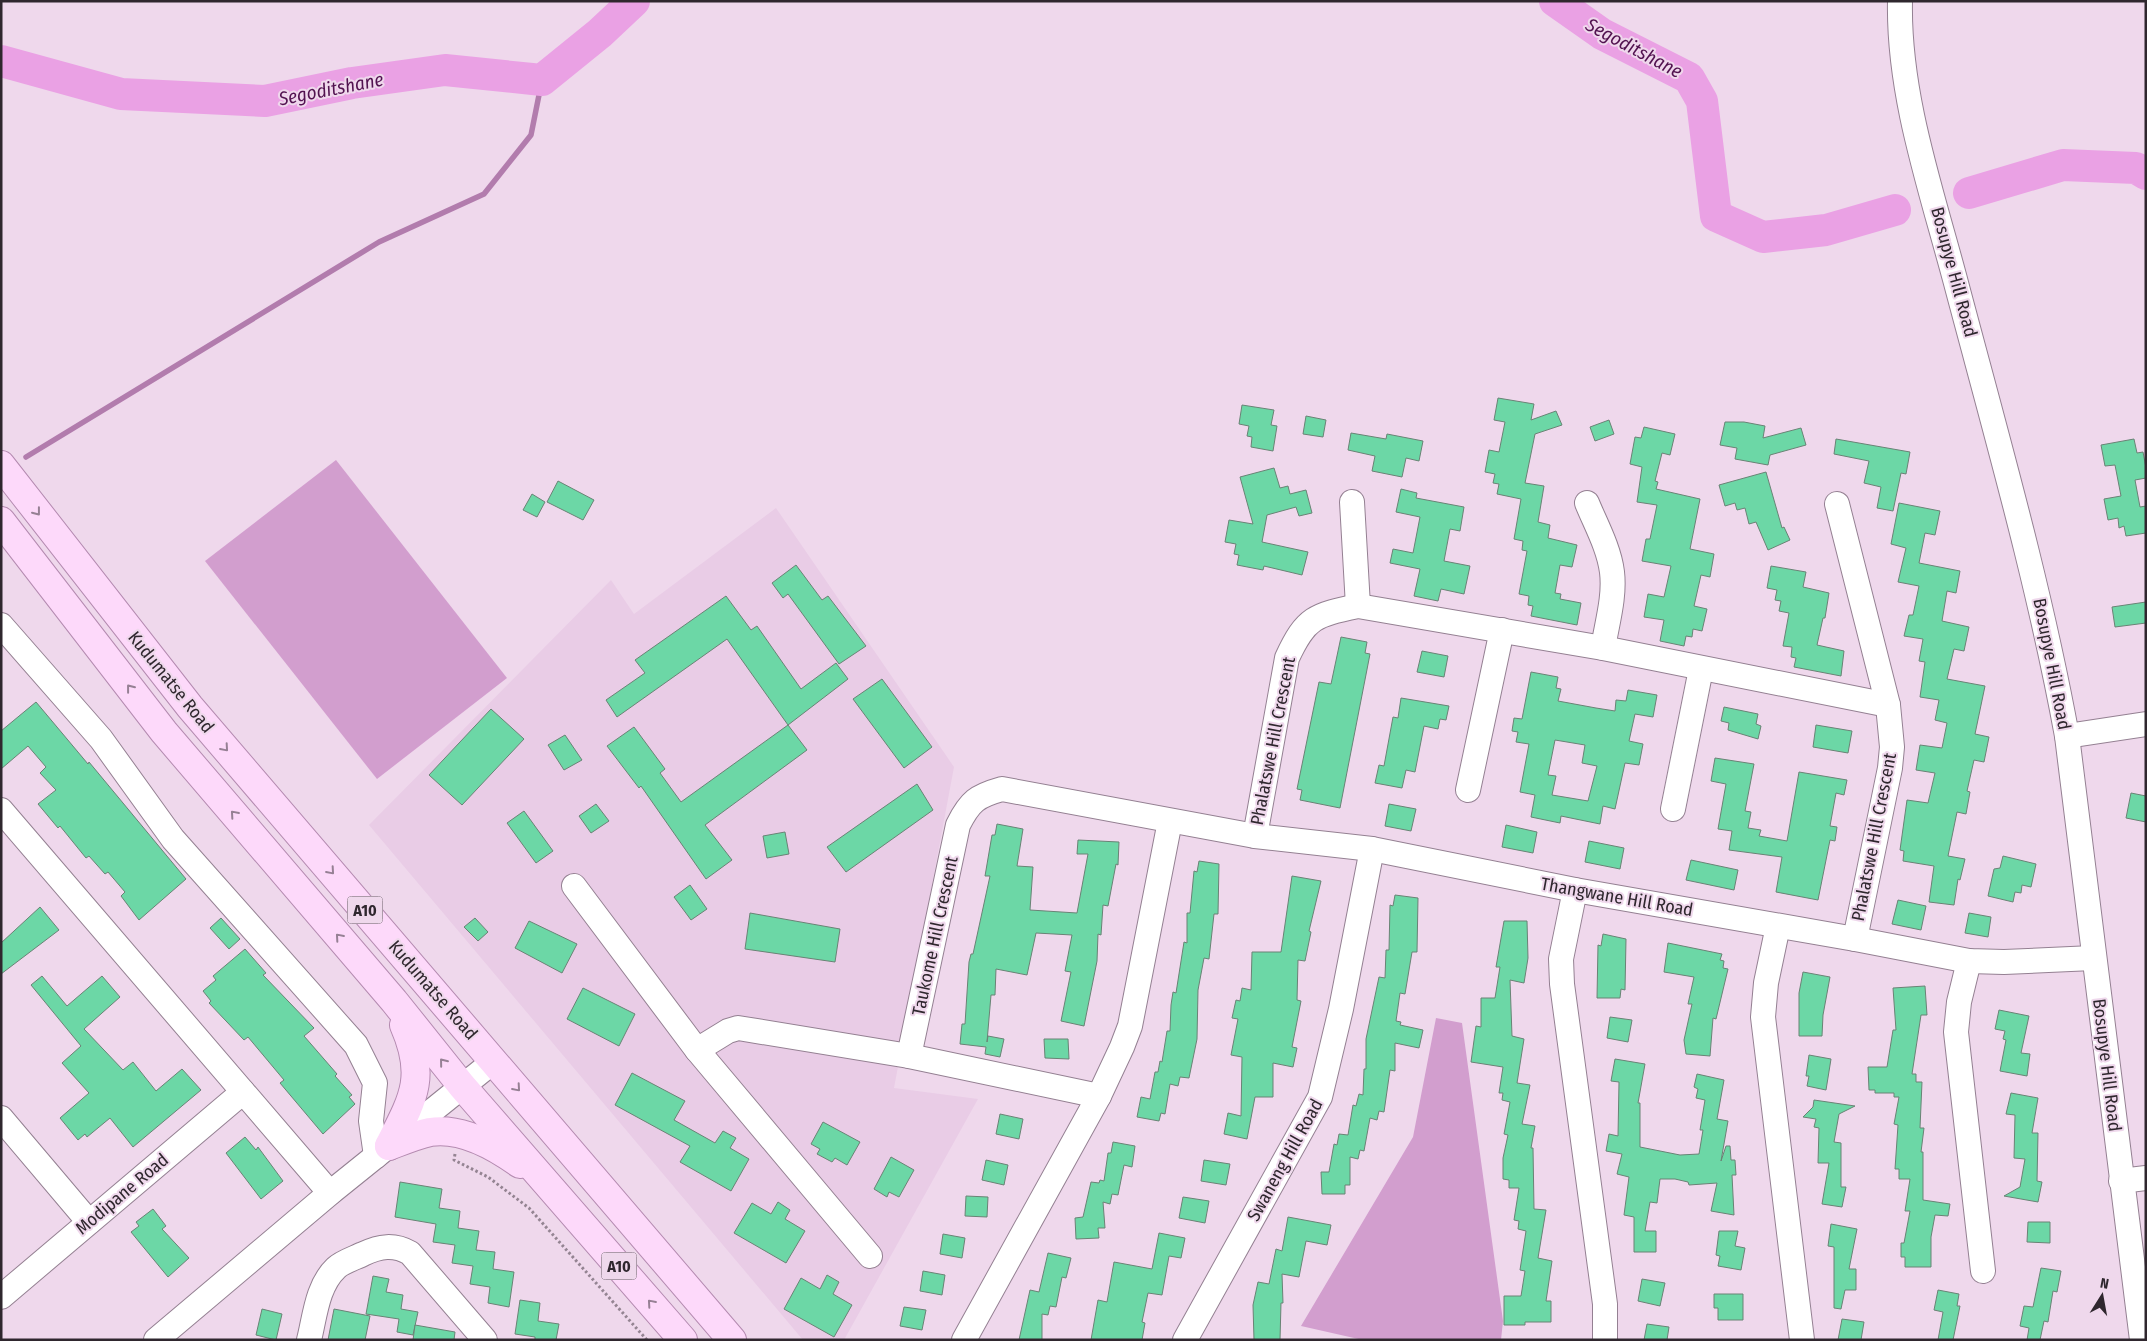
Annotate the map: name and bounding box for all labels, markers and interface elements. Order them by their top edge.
water label: Segoditshane [1581,13,1686,83]
water label: Segoditshane [276,68,385,111]
street label: Bosupye Hill Road [1926,205,1982,339]
one-way arrow [31,506,40,515]
street label: Bosupye Hill Road [2028,596,2076,732]
street label: Kudumatse Road [123,627,219,737]
street label: Phalatswe Hill Crescent [1246,655,1300,827]
one-way arrow [127,684,136,694]
one-way arrow [219,743,228,752]
street label: Phalatswe Hill Crescent [1847,751,1901,923]
one-way arrow [230,810,239,819]
street label: Taukome Hill Crescent [907,854,963,1018]
one-way arrow [325,866,334,875]
street label: Thangwane Hill Road [1539,873,1695,921]
road number: A10 [348,896,382,924]
one-way arrow [337,934,345,943]
street label: Kudumatse Road [384,936,482,1044]
street label: Bosupye Hill Road [2088,997,2126,1133]
one-way arrow [440,1059,448,1068]
one-way arrow [511,1082,520,1091]
street label: Swaneng Hill Road [1242,1095,1328,1225]
street label: Modipane Road [71,1149,173,1239]
road number: A10 [602,1252,636,1280]
north arrow [2077,1271,2127,1321]
text: N [2099,1275,2110,1293]
one-way arrow [648,1299,657,1308]

